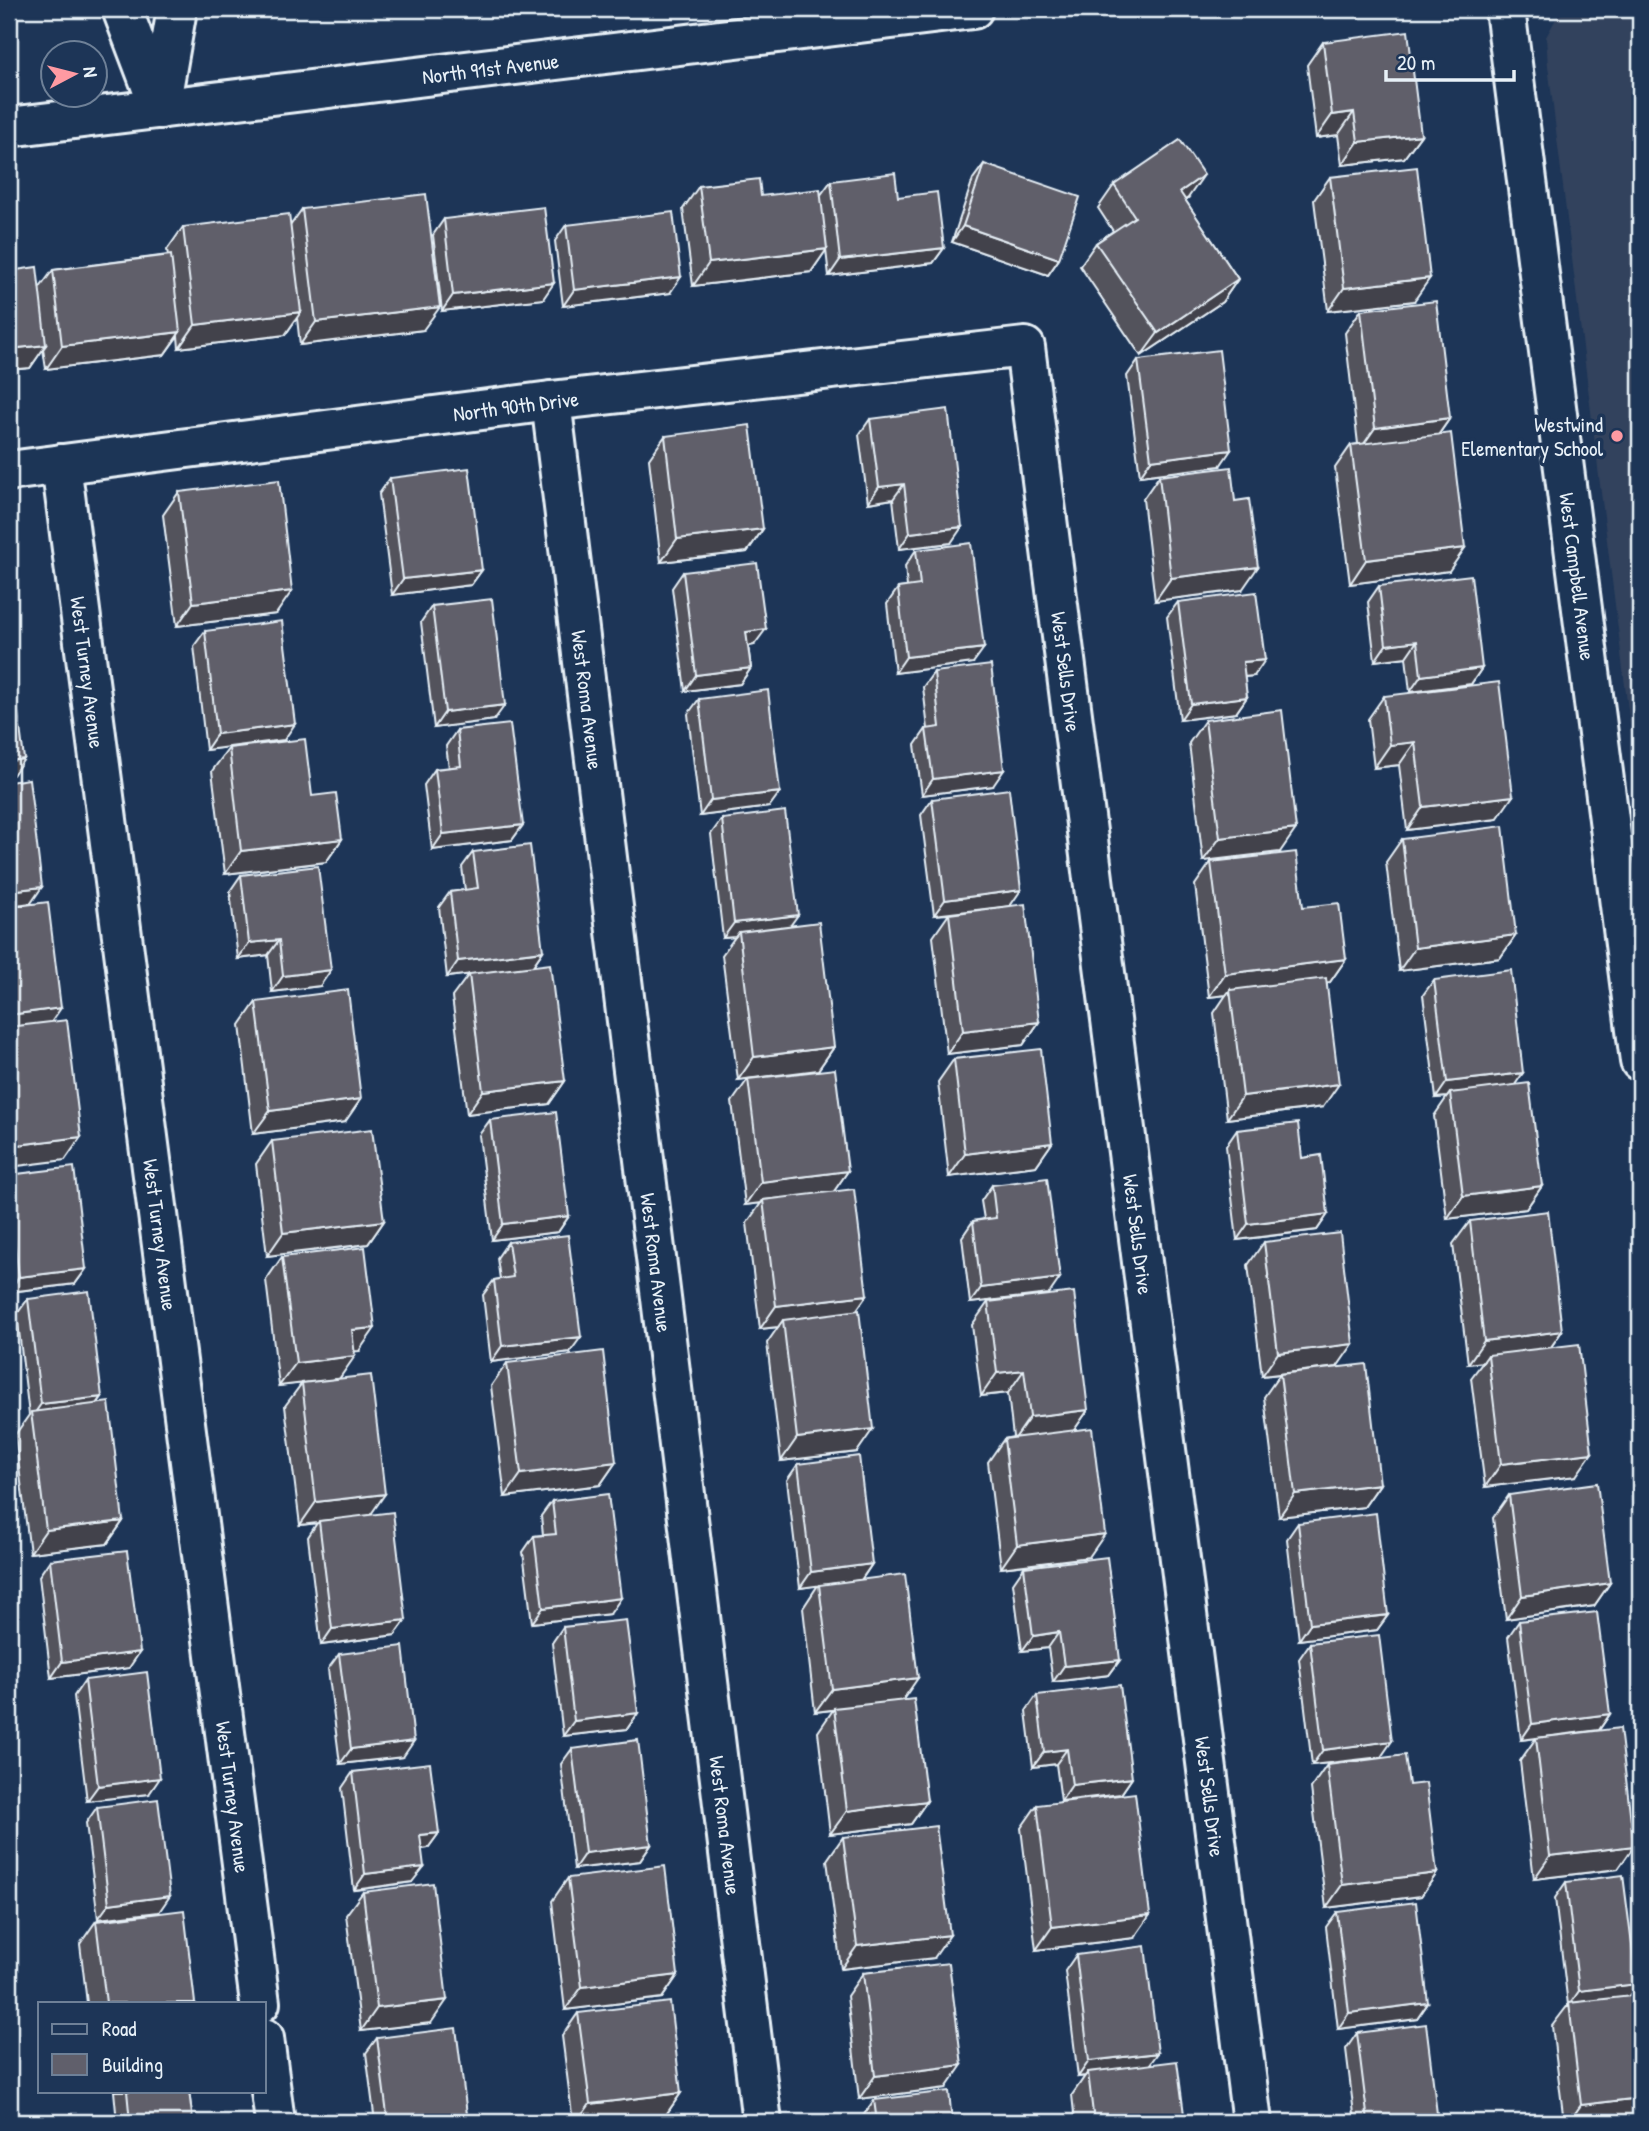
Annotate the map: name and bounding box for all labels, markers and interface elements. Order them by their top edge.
north arrow [38,38,108,108]
scale bar [1386,38,1514,82]
street label: North 91st Avenue [420,45,560,91]
text: 20 m [1397,48,1435,77]
text: N [77,65,104,79]
street label: North 90th Drive [451,383,580,428]
place label: Westwind Elementary School [1461,410,1603,463]
marker: Westwind Elementary School [1609,428,1625,444]
street label: West Campbell Avenue [1553,491,1603,662]
street label: West Turney Avenue [64,595,112,750]
street label: West Sells Drive [1044,610,1089,734]
street label: West Roma Avenue [565,628,611,771]
street label: West Turney Avenue [136,1157,185,1312]
street label: West Sells Drive [1116,1172,1161,1296]
street label: West Roma Avenue [634,1191,680,1334]
street label: West Turney Avenue [209,1719,258,1874]
street label: West Sells Drive [1188,1735,1232,1858]
street label: West Roma Avenue [703,1754,749,1897]
legend [38,2002,266,2092]
text: Road [102,2014,136,2043]
text: Building [102,2050,163,2079]

